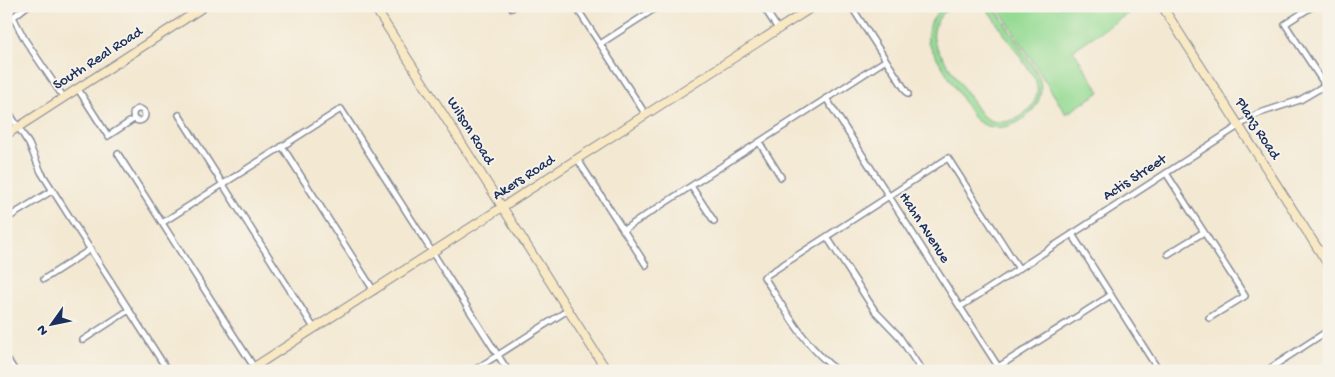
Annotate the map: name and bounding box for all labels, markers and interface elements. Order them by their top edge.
street label: South Real Road [50,23,147,95]
street label: Wilson Road [442,94,498,169]
street label: Planz Road [1230,94,1284,164]
street label: Actis Street [1100,150,1172,205]
street label: Akers Road [490,151,559,205]
street label: Hahn Avenue [894,189,954,267]
north arrow [28,300,78,350]
text: N [34,321,53,338]

